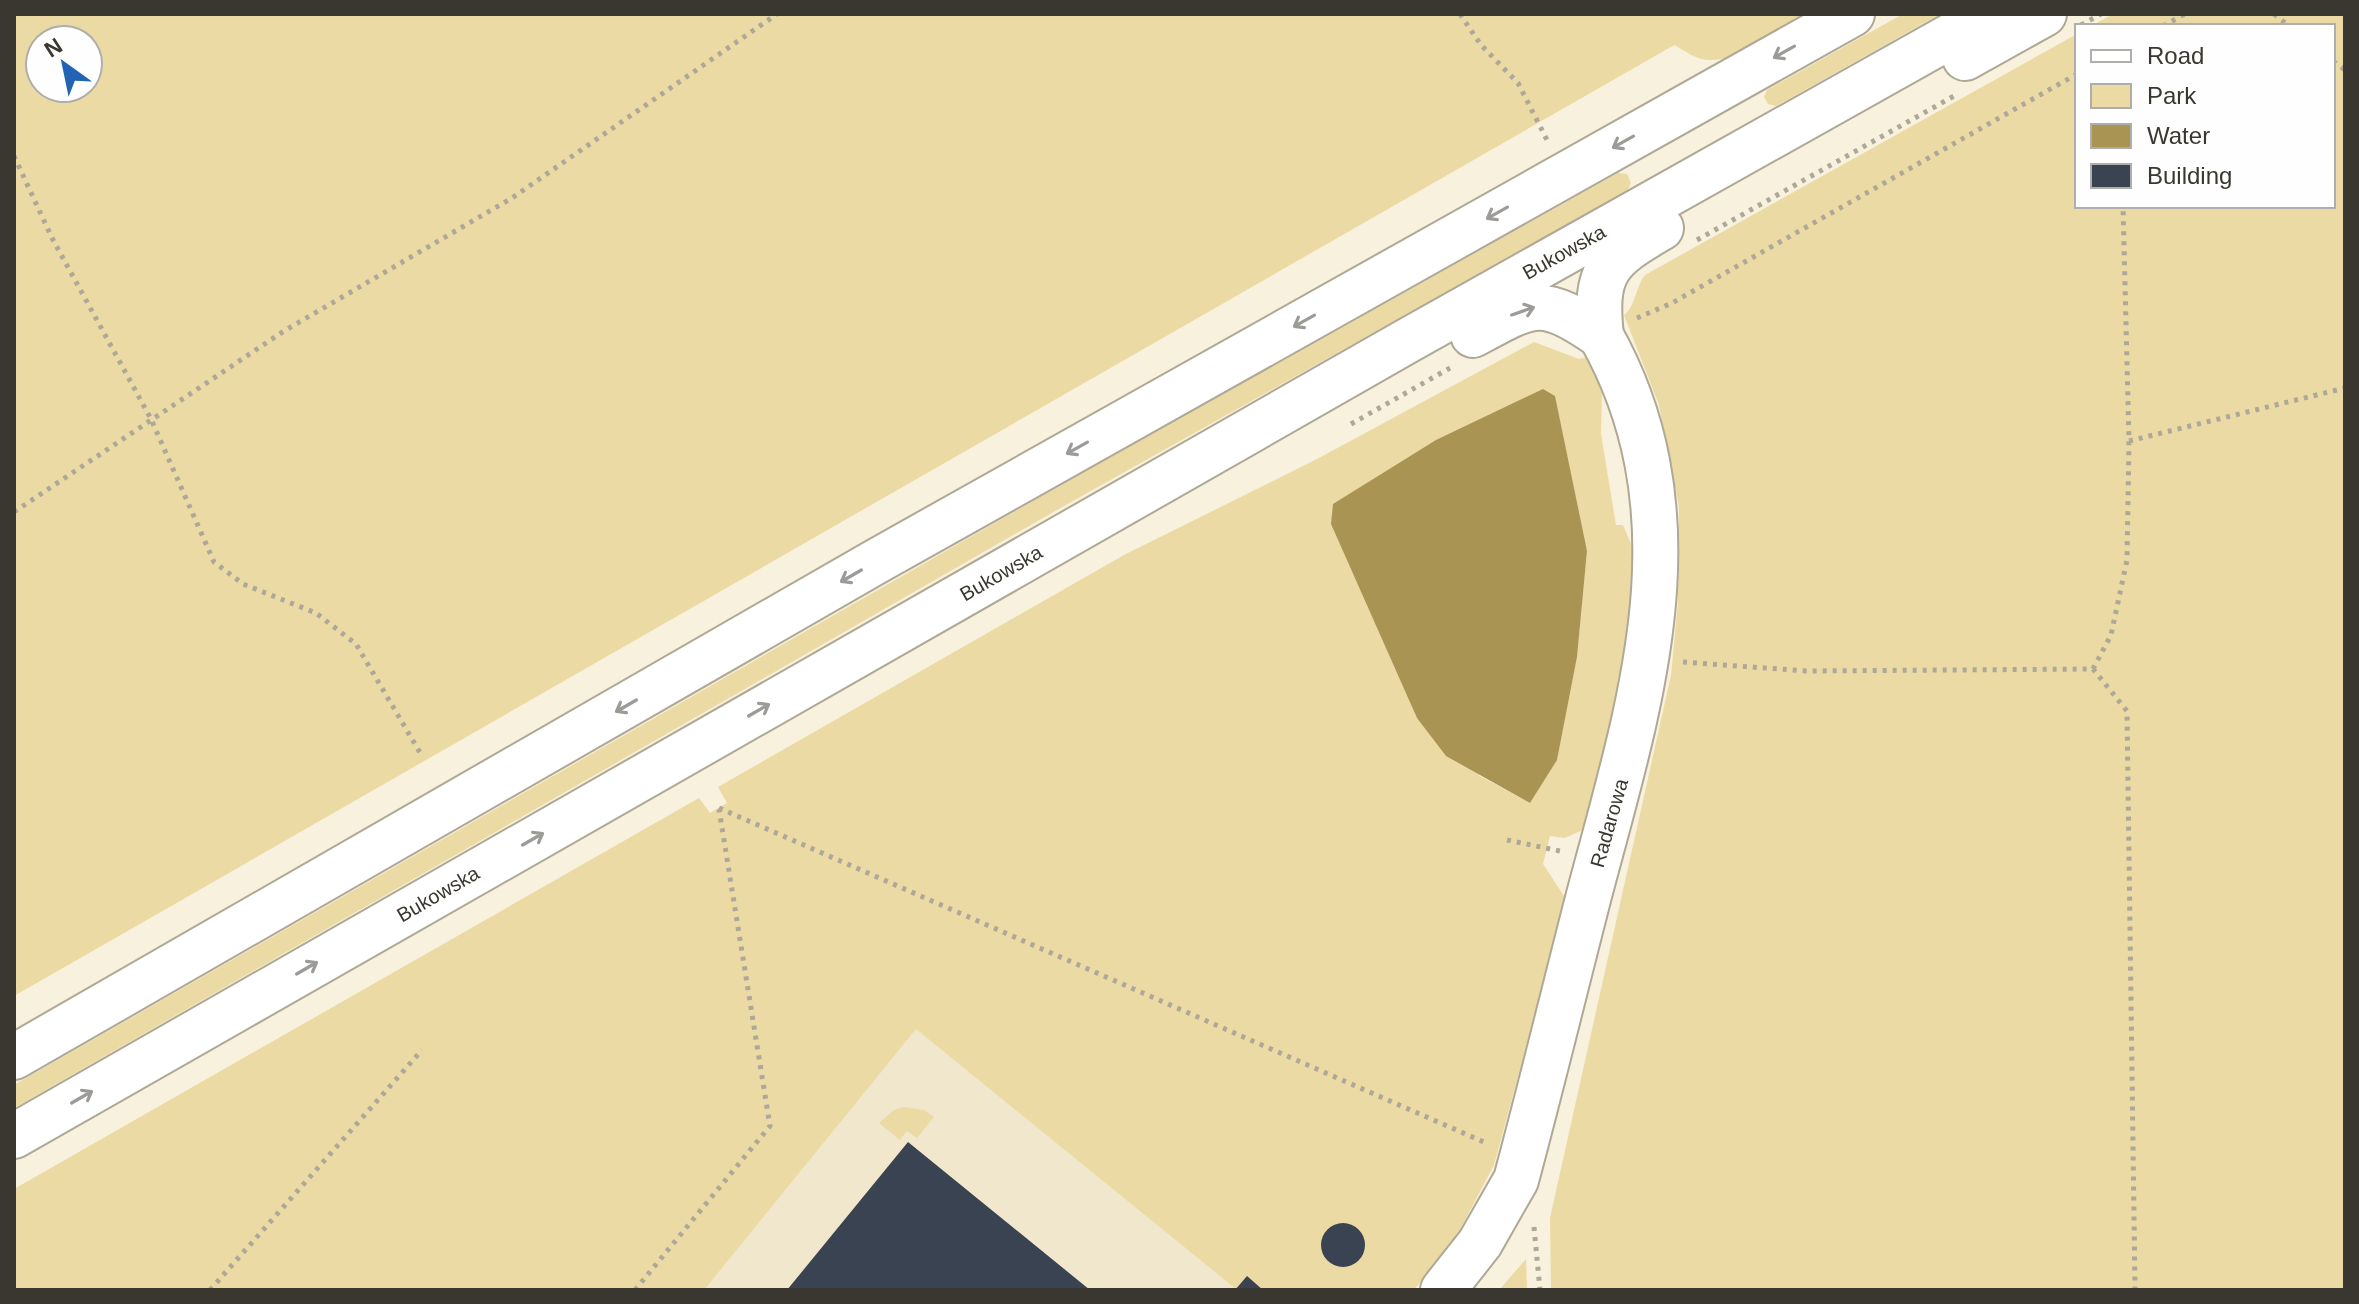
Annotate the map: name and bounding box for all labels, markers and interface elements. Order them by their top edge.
north arrow [24,24,104,104]
legend [2075,24,2335,208]
text: N [40,33,67,62]
text: Road [2147,42,2204,69]
one-way arrow [1773,44,1796,60]
text: Park [2147,82,2197,109]
text: Water [2147,122,2210,149]
one-way arrow [1611,135,1635,150]
text: Building [2147,162,2232,189]
one-way arrow [1486,205,1509,221]
street label: Bukowska [1519,220,1610,284]
one-way arrow [1510,302,1535,317]
one-way arrow [1293,313,1316,329]
one-way arrow [1066,440,1089,456]
street label: Bukowska [956,540,1047,605]
one-way arrow [840,568,863,584]
one-way arrow [615,698,638,714]
one-way arrow [747,702,770,718]
street label: Radarowa [1586,775,1632,870]
one-way arrow [521,831,544,847]
street label: Bukowska [393,861,484,926]
one-way arrow [295,960,319,975]
one-way arrow [70,1089,93,1105]

